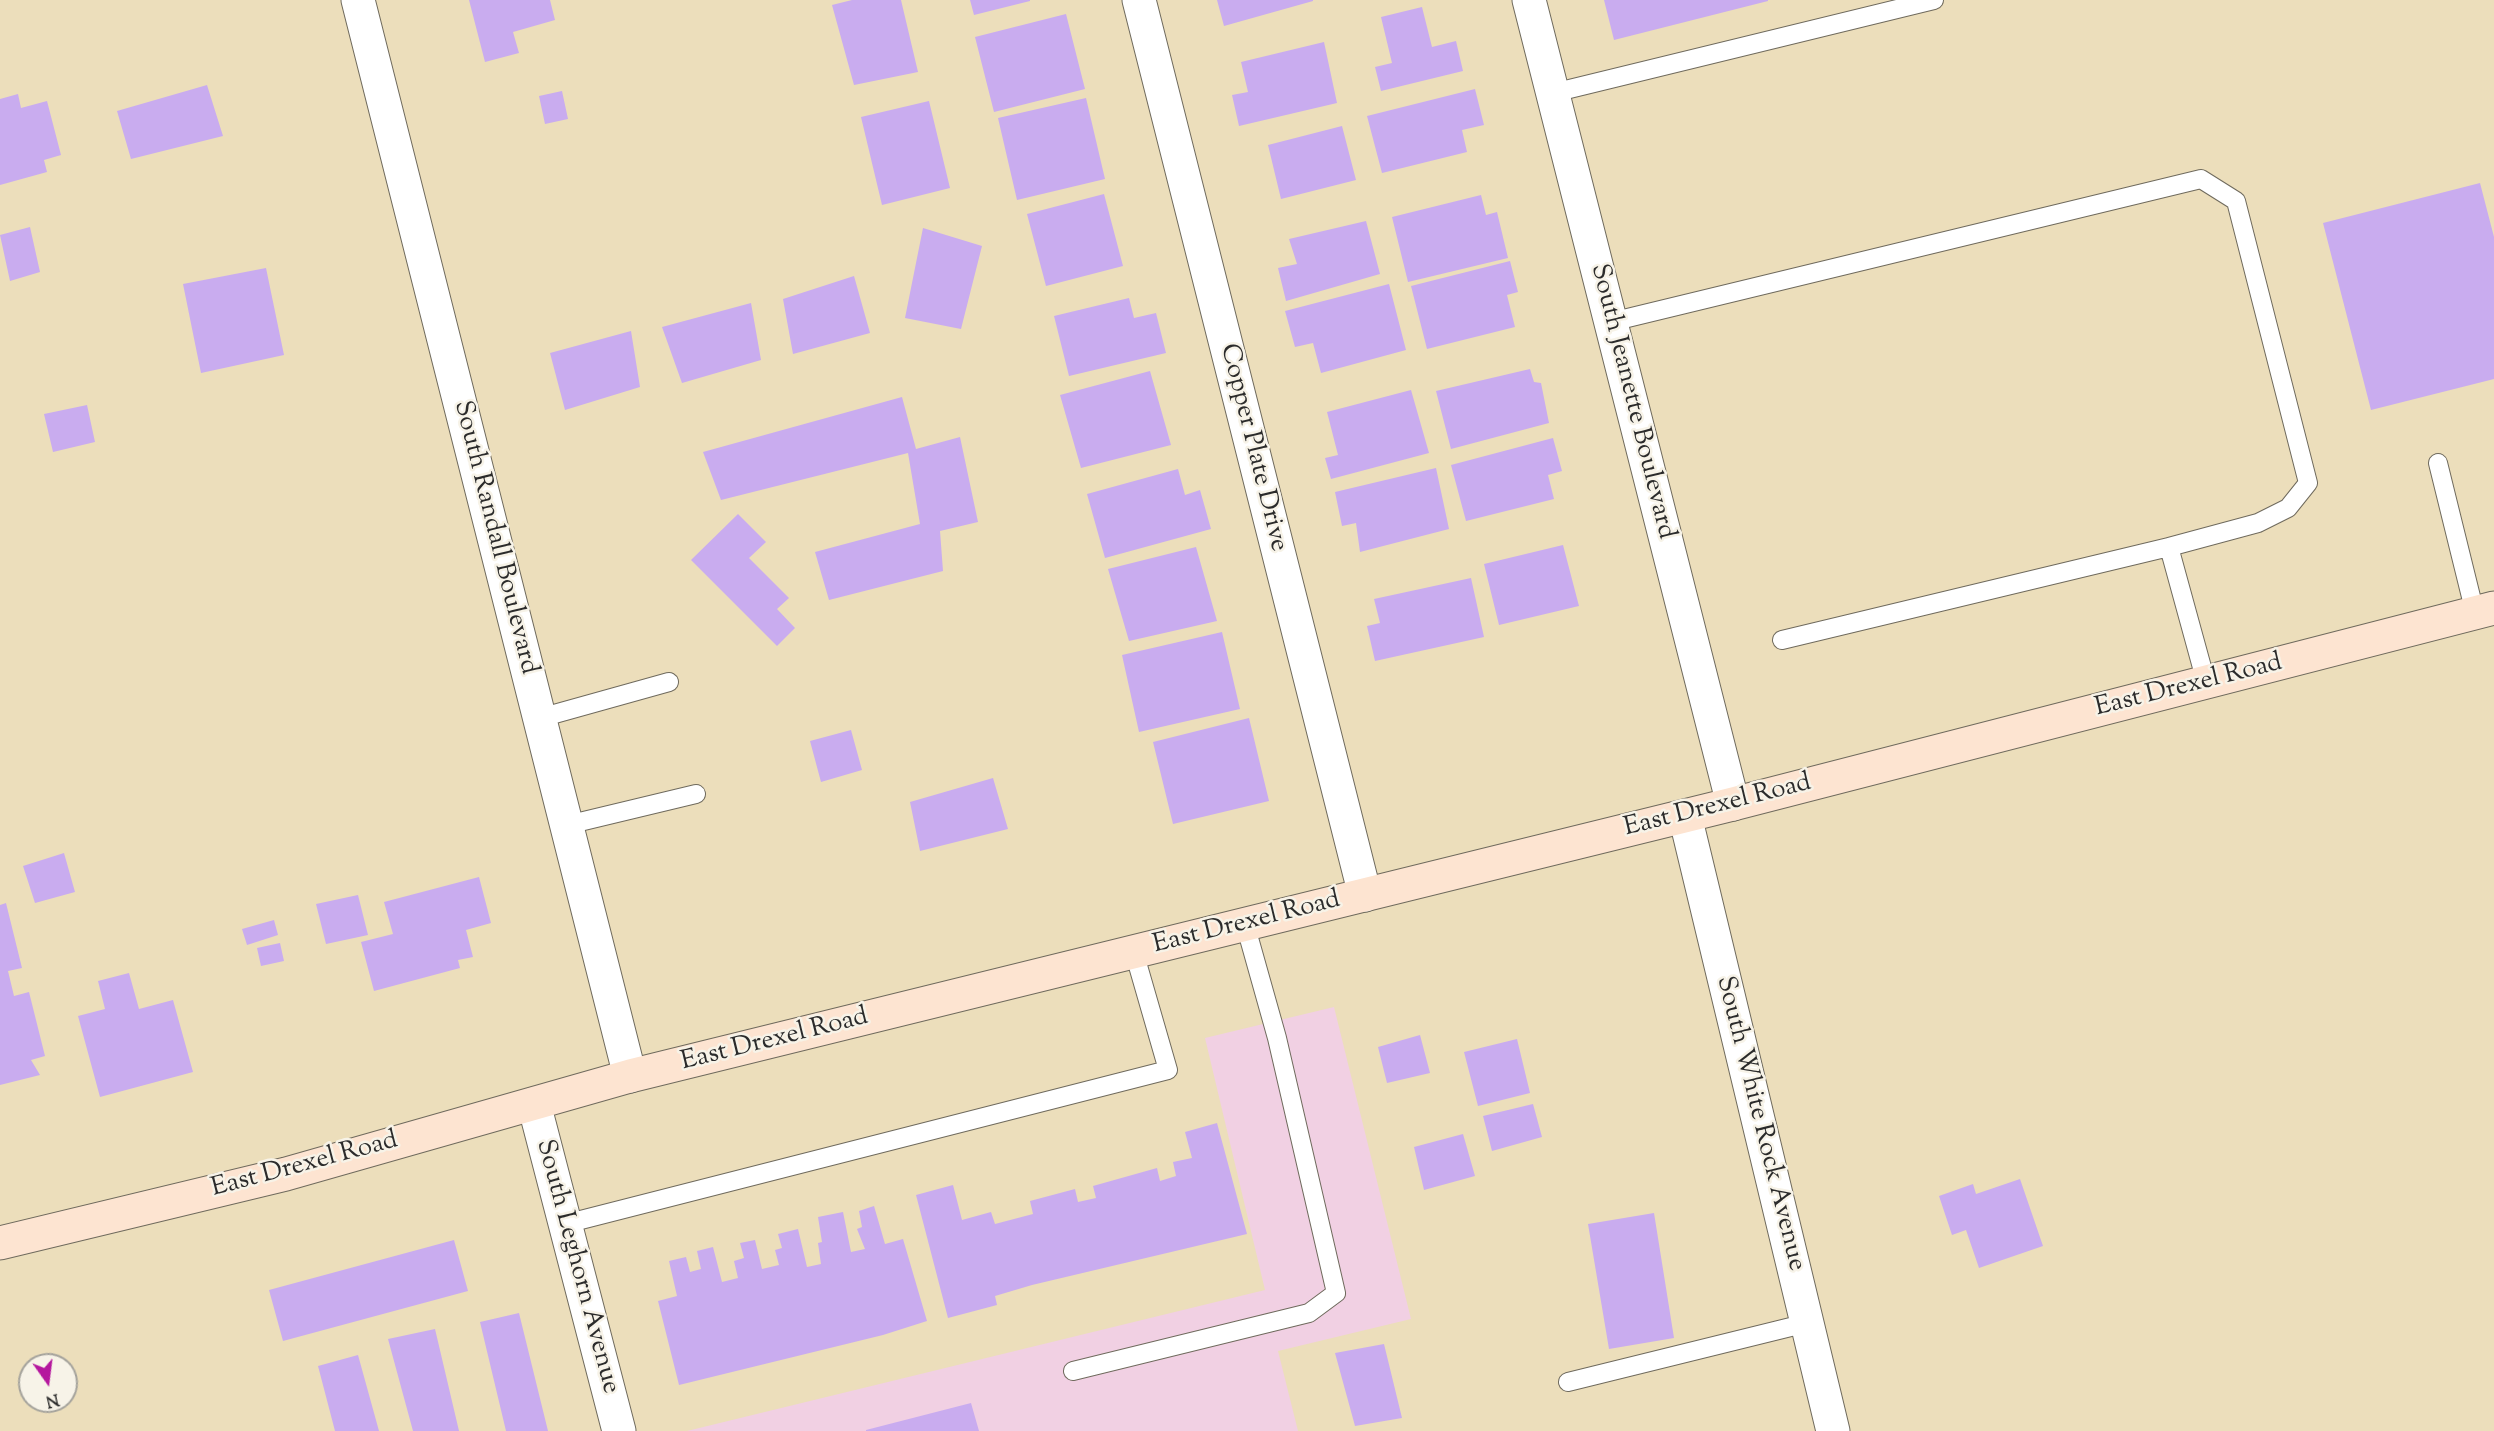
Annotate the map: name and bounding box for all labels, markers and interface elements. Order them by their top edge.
street label: South Jeanette Boulevard [1582,261,1680,543]
street label: Copper Plate Drive [1211,341,1293,555]
street label: South Randall Boulevard [445,398,543,678]
street label: East Drexel Road [2092,649,2286,725]
street label: East Drexel Road [1621,769,1815,845]
street label: East Drexel Road [1150,886,1344,962]
street label: South White Rock Avenue [1707,973,1811,1275]
street label: East Drexel Road [678,1003,872,1079]
street label: East Drexel Road [208,1126,402,1206]
street label: South Leghorn Avenue [527,1137,625,1397]
north arrow [18,1353,78,1413]
text: N [43,1386,61,1412]

